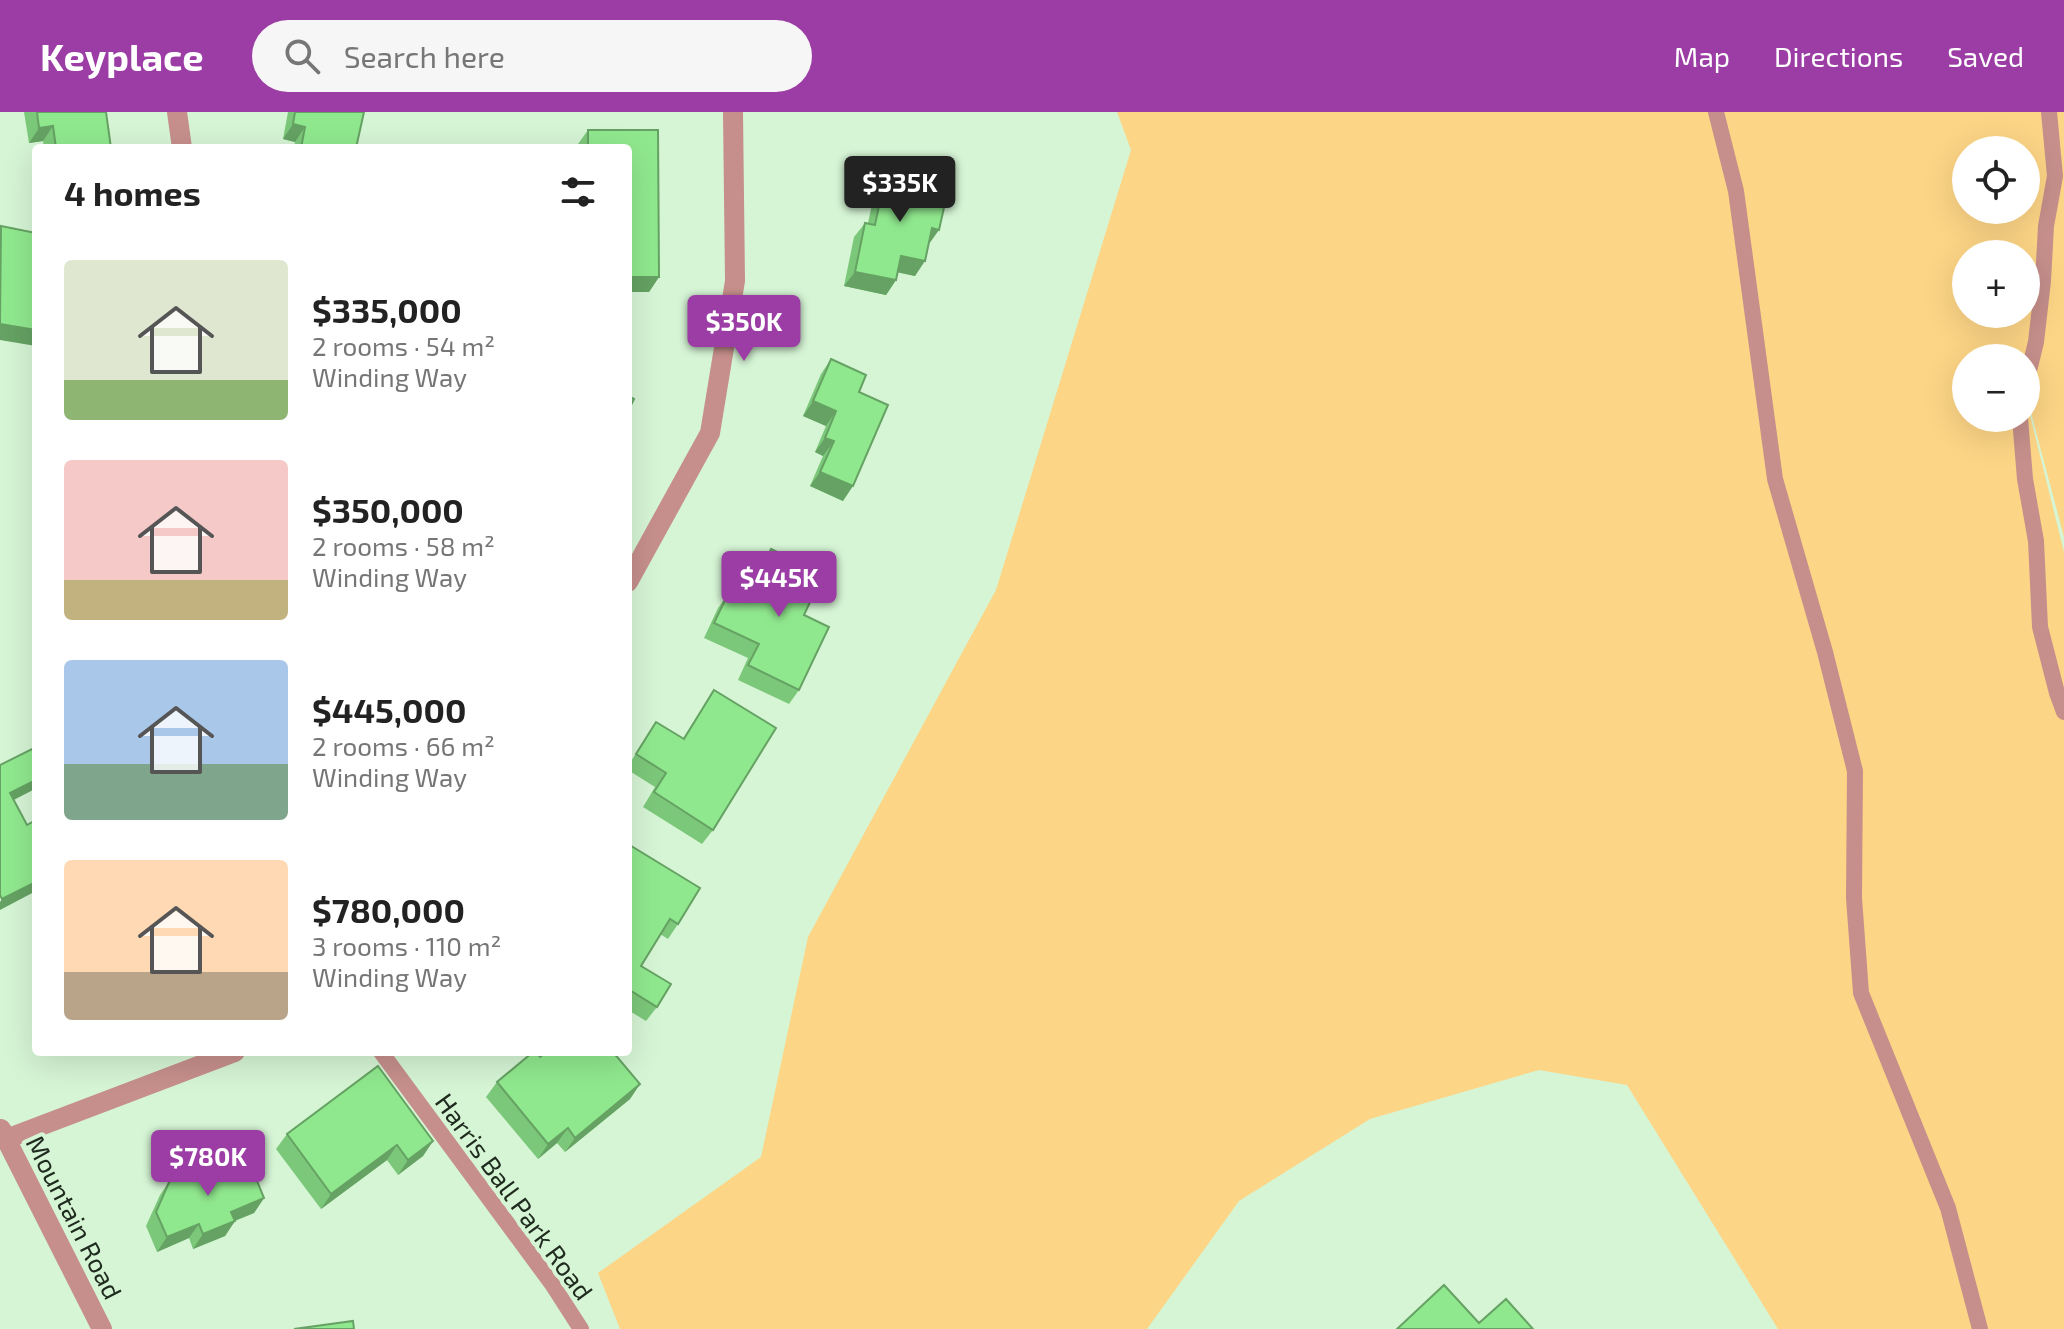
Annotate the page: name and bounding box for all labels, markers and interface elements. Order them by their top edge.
search box [252,20,812,92]
text: Keyplace [40,33,204,79]
icon: search [280,34,324,78]
text: Search here [344,38,505,74]
text: Map [1674,39,1730,73]
text: Directions [1774,39,1903,73]
text: Saved [1947,39,2024,73]
map controls [1952,136,2040,432]
button: locate [1952,136,2040,224]
pin: $335K [844,156,956,224]
text: $335K [862,166,938,197]
icon: filters [556,170,600,214]
text: 4 homes [64,172,201,213]
button: + [1952,240,2040,328]
text: $335,000 [312,289,462,330]
icon: home [128,292,224,388]
pin: $350K [688,295,800,363]
text: $350K [705,305,783,336]
text: 2 rooms · 54 m² [312,330,495,361]
button: − [1952,344,2040,432]
text: Winding Way [312,361,467,392]
text: $350,000 [312,489,464,530]
icon: home [128,492,224,588]
text: 2 rooms · 58 m² [312,530,495,561]
pin: $445K [723,551,835,619]
text: Winding Way [312,561,467,592]
text: $445K [739,561,819,592]
text: $445,000 [312,689,466,730]
icon: home [128,692,224,788]
text: 2 rooms · 66 m² [312,730,495,761]
text: Winding Way [312,761,467,792]
text: $780,000 [312,889,465,930]
icon: home [128,892,224,988]
text: 3 rooms · 110 m² [312,930,501,961]
text: Winding Way [312,961,467,992]
street label: Harris Ball Park Road [430,1087,600,1305]
street label: Mountain Road [21,1130,129,1304]
pin: $780K [152,1130,264,1198]
text: $780K [169,1140,247,1171]

